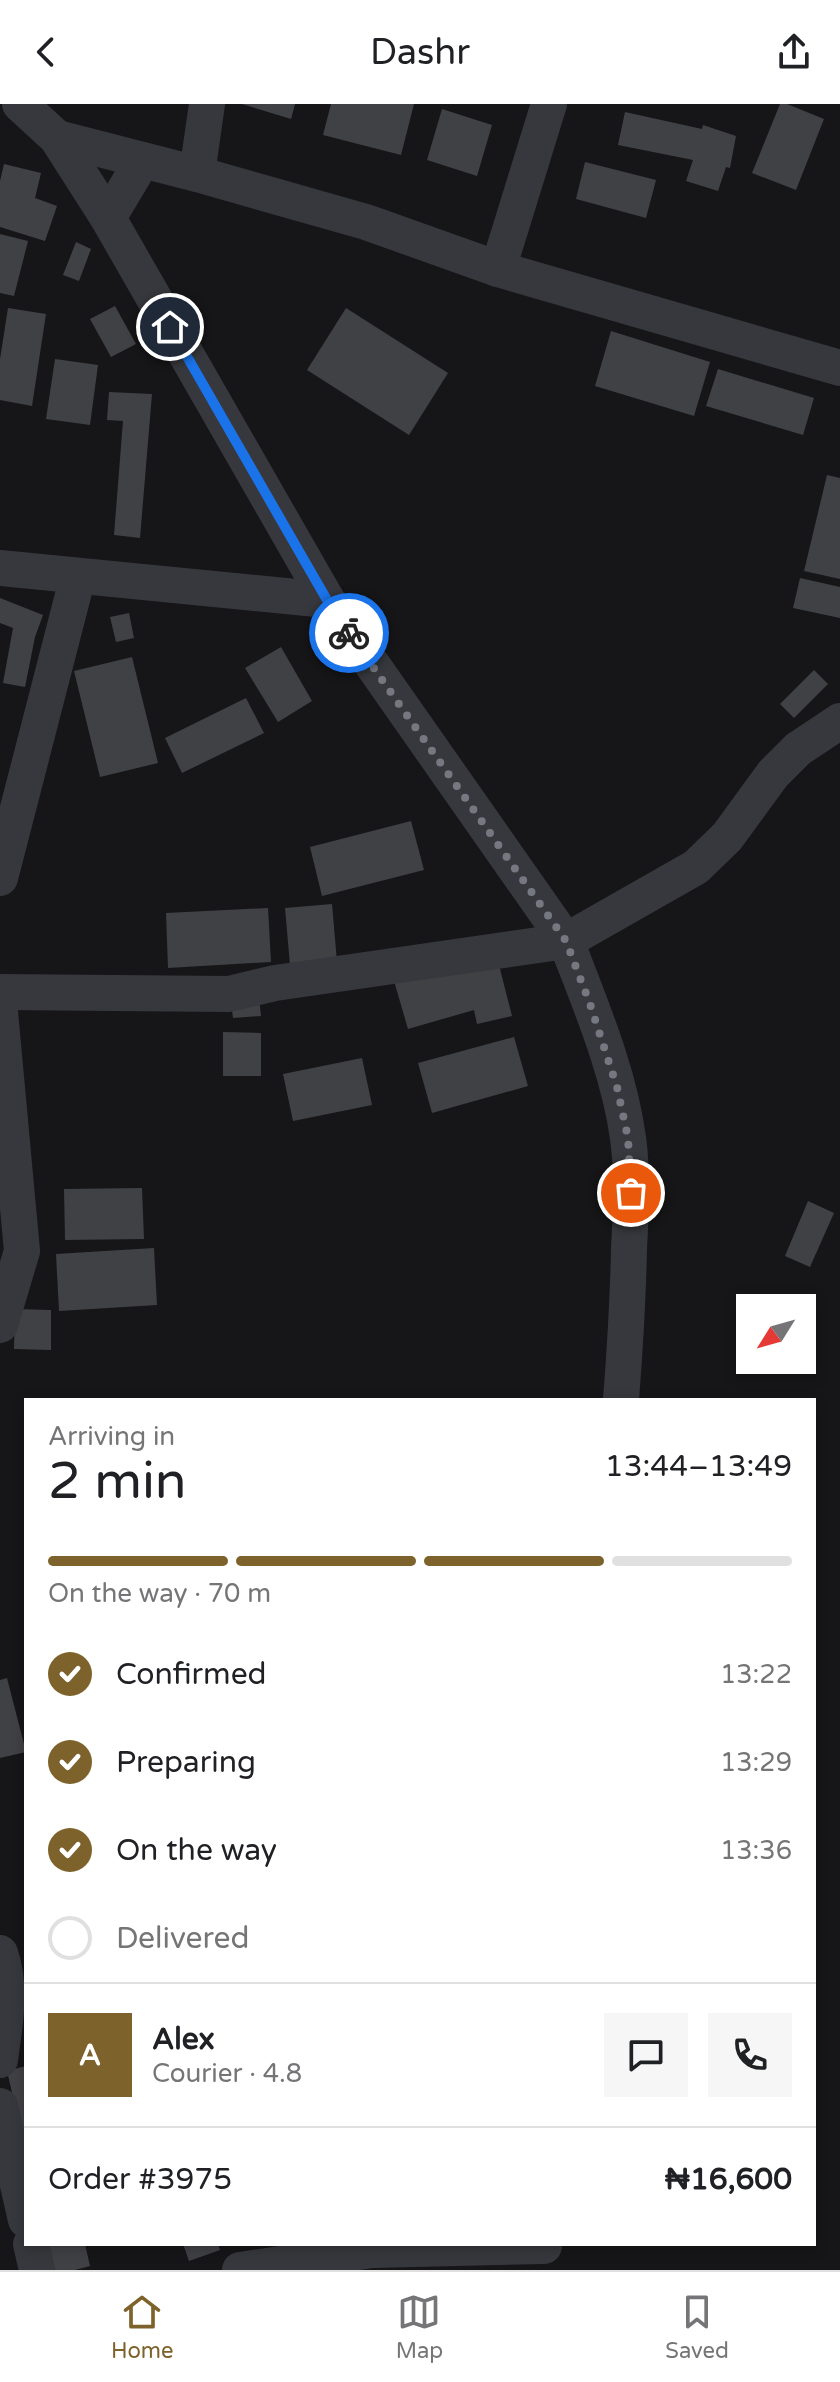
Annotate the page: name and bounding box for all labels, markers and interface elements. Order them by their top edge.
icon: back [24,30,68,74]
icon: share [772,30,816,74]
text: Dashr [370,31,470,74]
pin [136,293,204,361]
icon: home [148,305,192,349]
courier [309,593,389,673]
icon: bike [327,611,371,655]
pin [597,1159,665,1227]
icon: bag [609,1171,653,1215]
north arrow [736,1294,816,1374]
map controls [736,1294,816,1374]
text: Arriving in [48,1421,175,1452]
text: 13:44–13:49 [605,1448,792,1485]
text: 2 min [48,1450,187,1513]
text: On the way · 70 m [48,1578,271,1609]
icon: check [48,1652,92,1696]
text: Confirmed [116,1656,267,1693]
text: 13:22 [720,1659,792,1690]
icon: check [48,1740,92,1784]
text: Preparing [116,1744,256,1781]
text: 13:29 [720,1747,792,1778]
icon: check [48,1828,92,1872]
text: On the way [116,1832,277,1869]
text: 13:36 [720,1835,792,1866]
text: Delivered [116,1920,250,1957]
button: chat [604,2013,688,2097]
button: phone [708,2013,792,2097]
text: Alex [152,2021,215,2058]
text: A [79,2037,101,2074]
text: Courier · 4.8 [152,2058,302,2089]
text: Order #3975 [48,2161,232,2198]
text: ₦16,600 [665,2161,792,2198]
tab: Home [111,2290,173,2364]
tab: Map [396,2290,443,2364]
tab: Saved [665,2290,729,2364]

